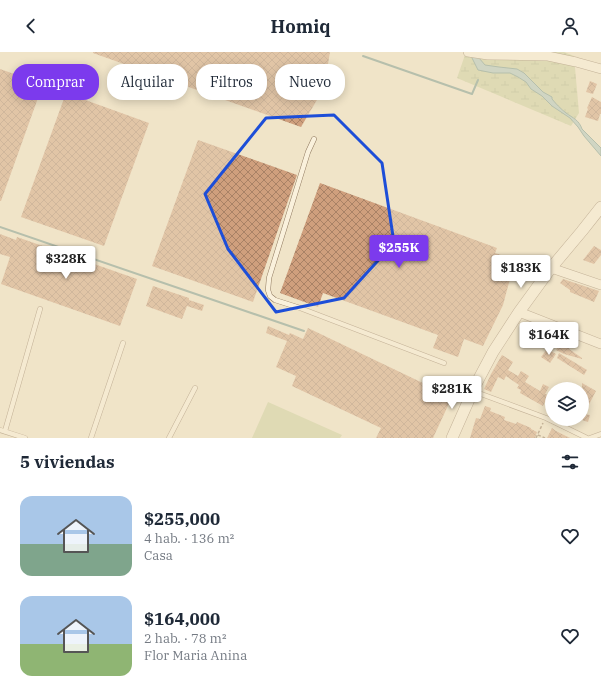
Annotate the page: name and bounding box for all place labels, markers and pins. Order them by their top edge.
pin: $255K [371,235,427,269]
pin: $328K [38,246,94,280]
pin: $183K [493,255,549,289]
pin: $164K [521,322,577,356]
pin: $281K [424,376,480,410]

